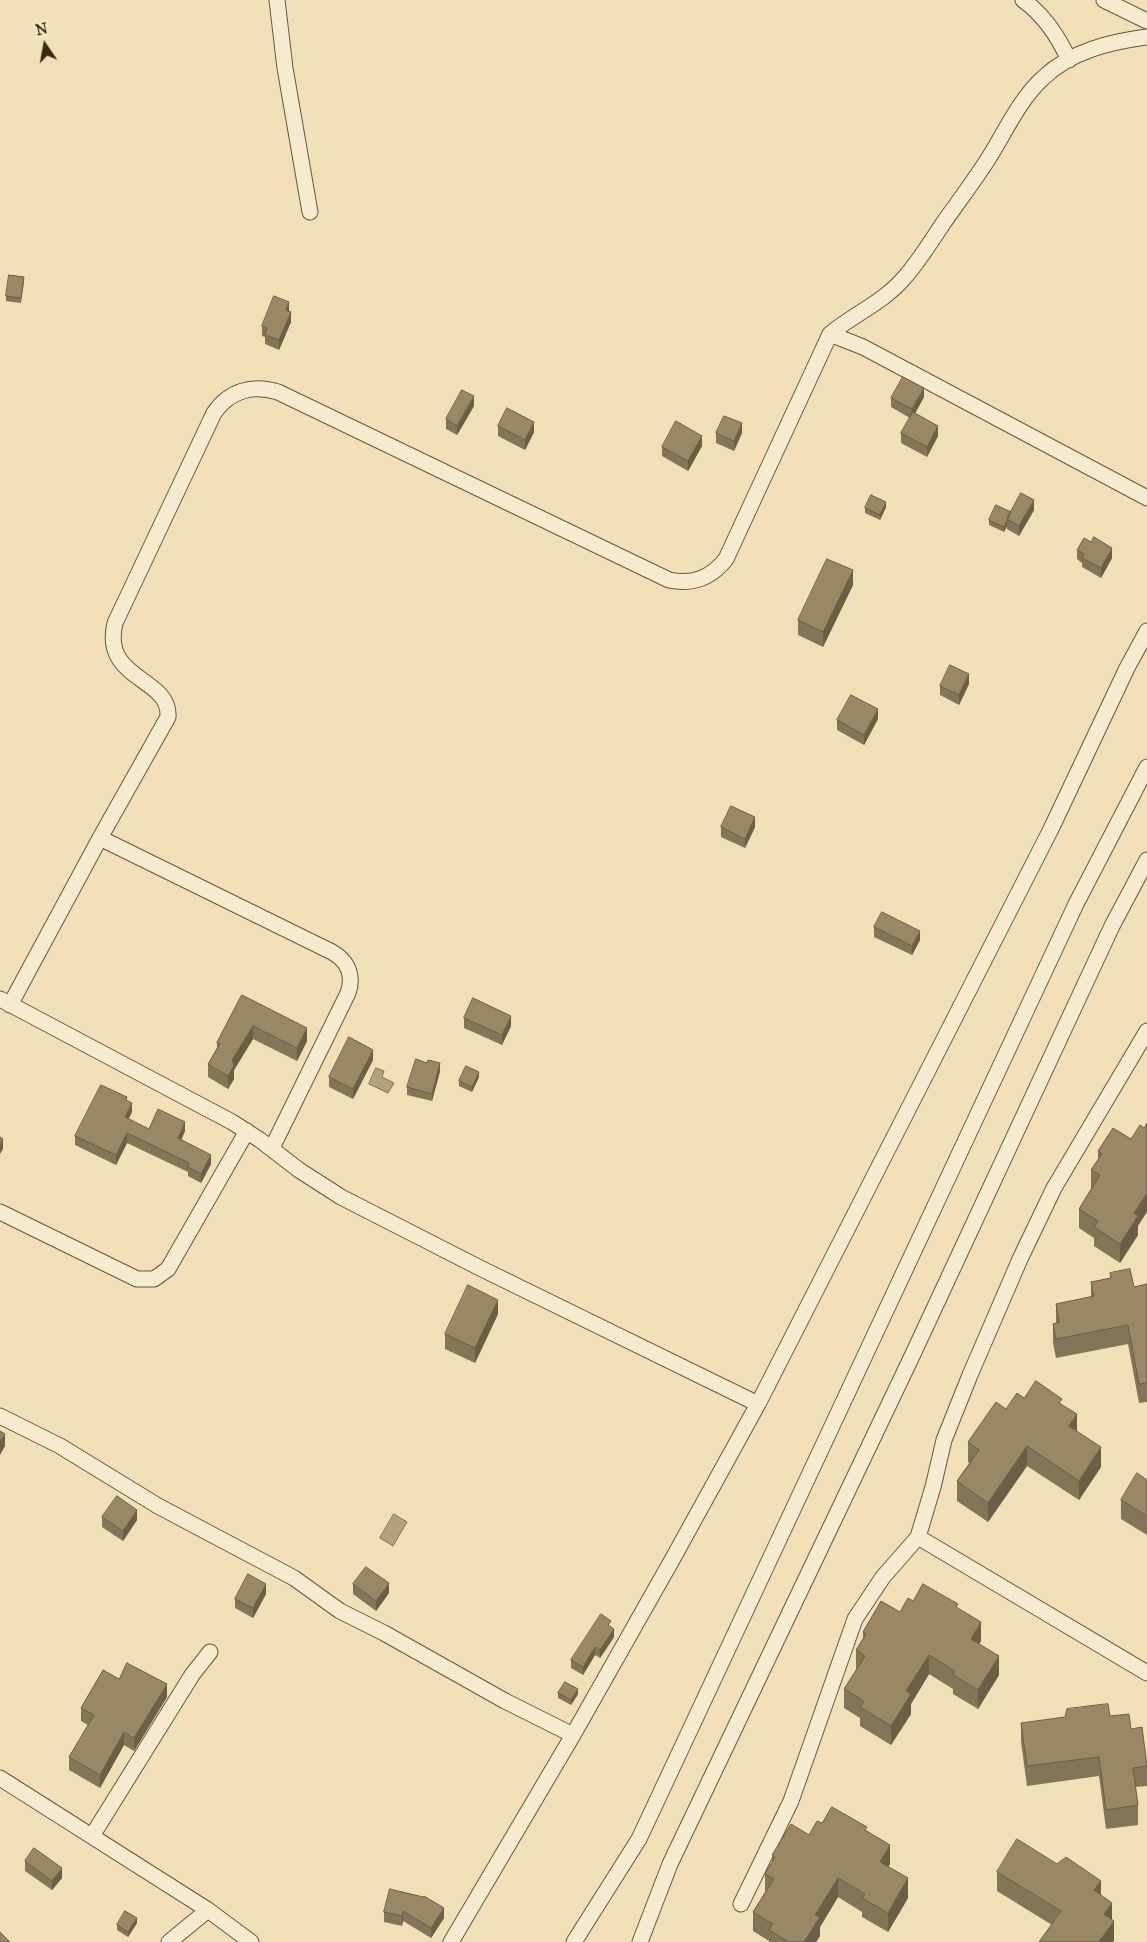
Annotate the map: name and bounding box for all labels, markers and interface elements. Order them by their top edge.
north arrow [20,20,70,70]
text: N [34,20,49,39]

